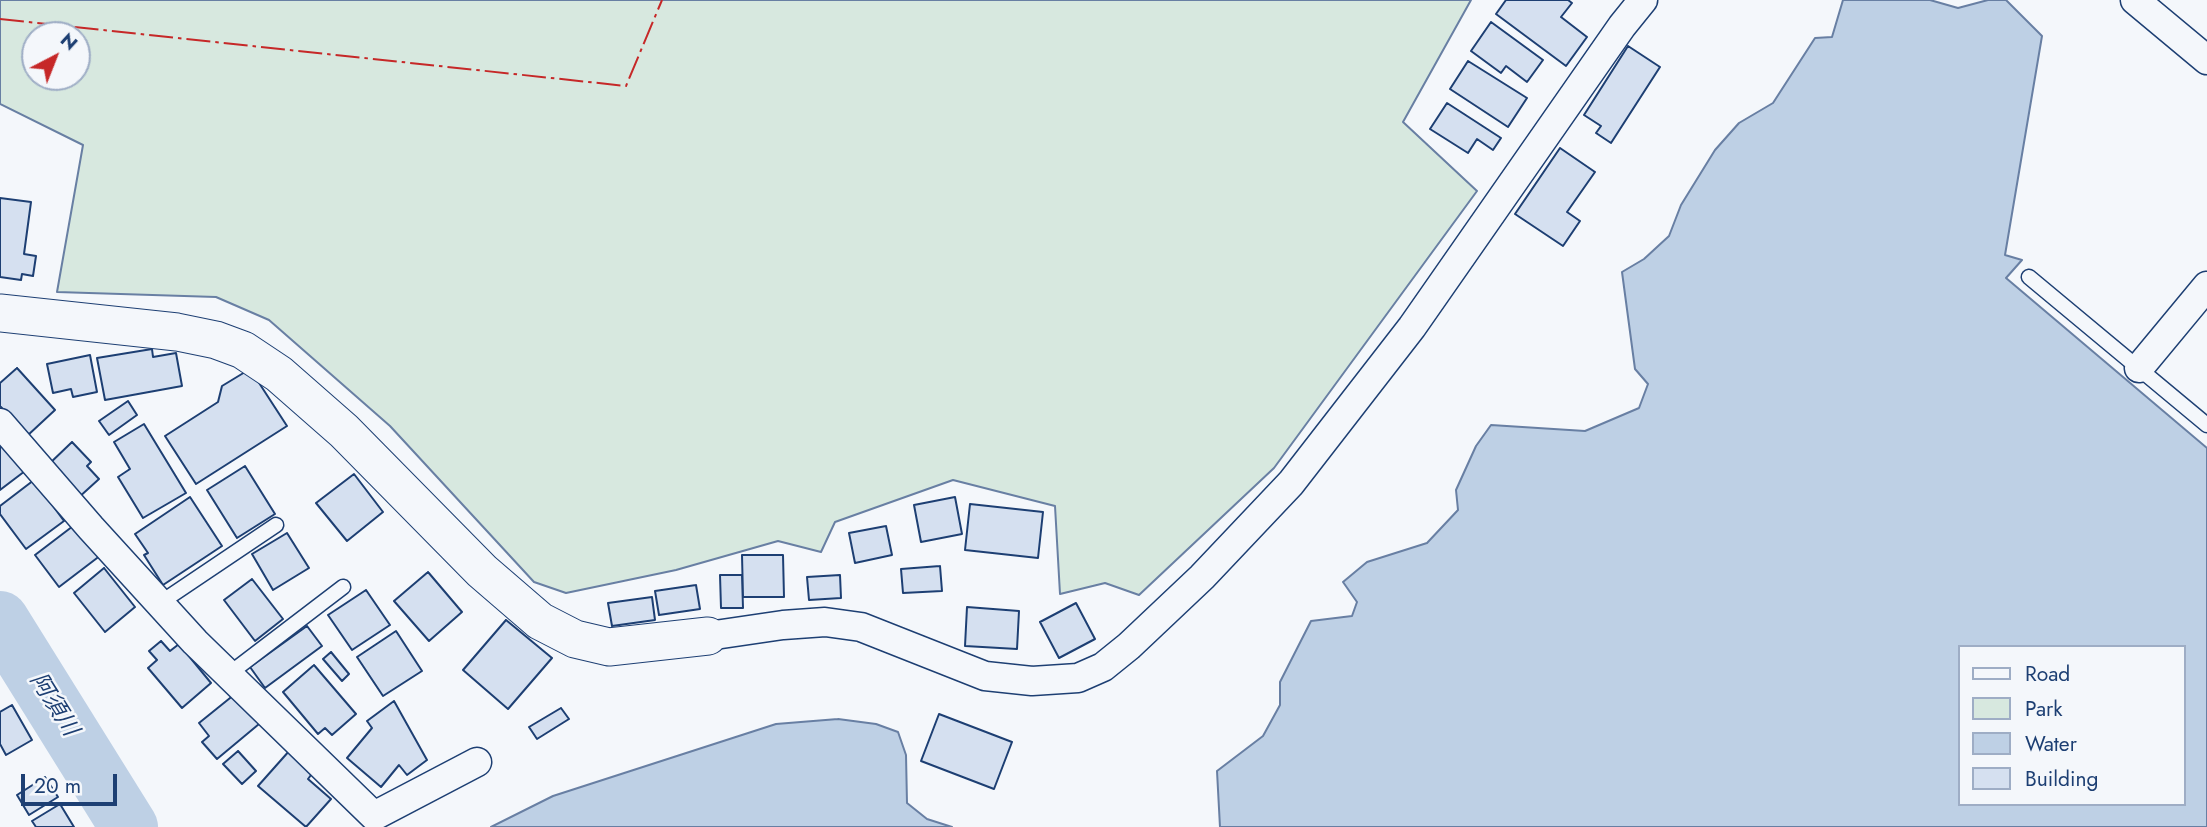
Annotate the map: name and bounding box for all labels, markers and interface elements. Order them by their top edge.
north arrow [21,21,91,91]
text: N [54,26,84,57]
legend [1958,645,2186,806]
text: Road [2025,659,2070,689]
water label: 阿須川 [23,668,83,742]
text: Park [2025,694,2062,724]
text: Water [2025,729,2077,759]
scale bar [24,760,121,804]
text: Building [2025,764,2098,794]
text: 20 m [34,771,81,801]

